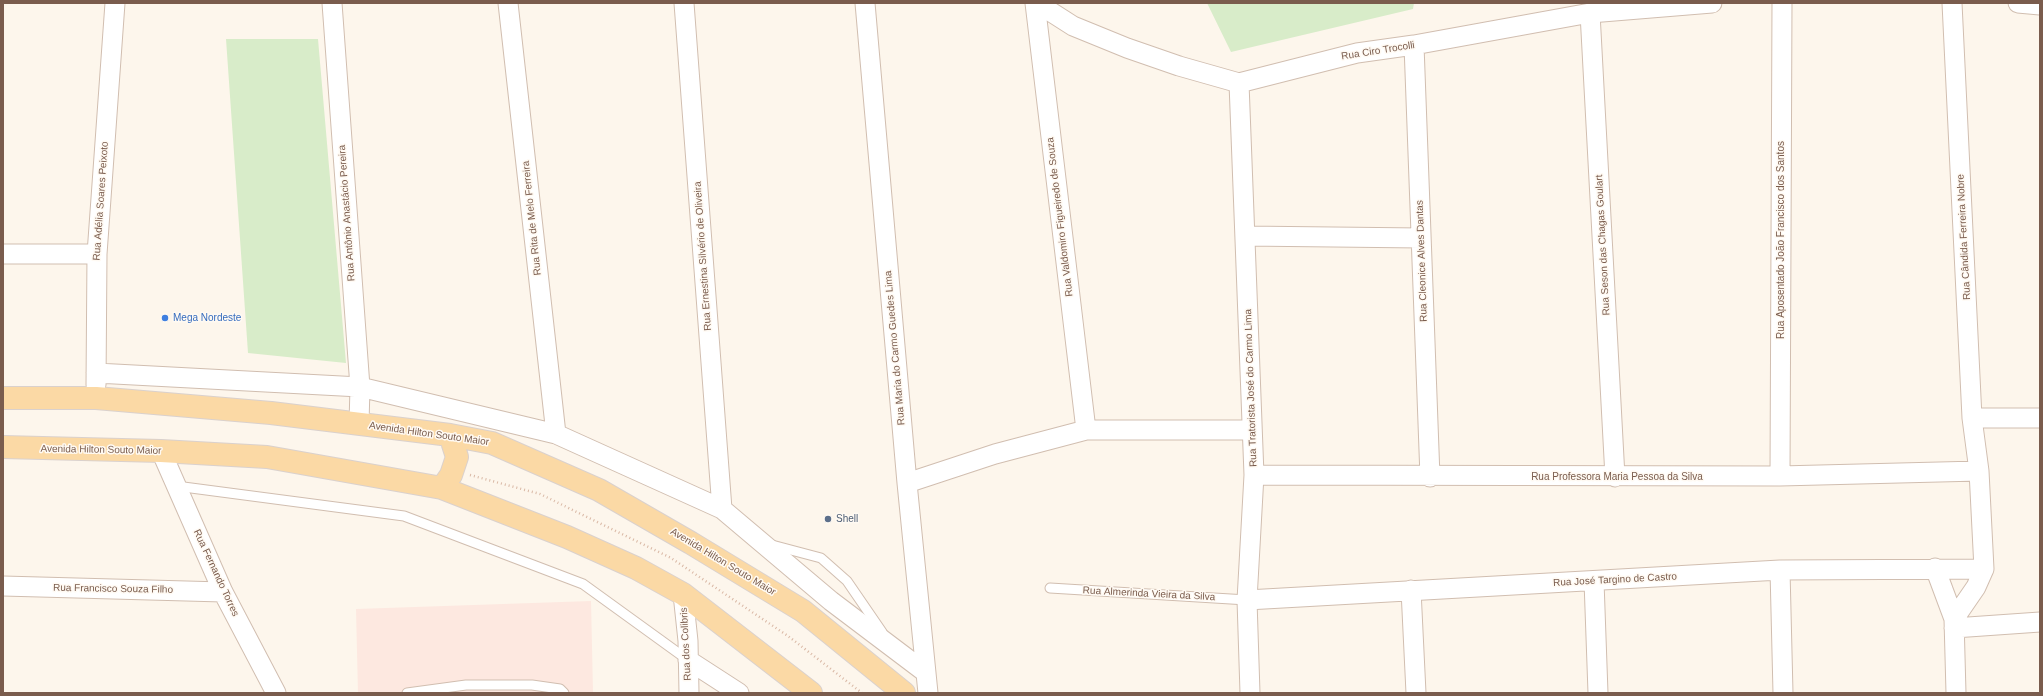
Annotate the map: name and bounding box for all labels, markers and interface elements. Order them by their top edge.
street label: Rua Ciro Trocolli [1340,39,1416,63]
street label: Rua Valdomiro Figueiredo de Souza [1044,137,1076,297]
street label: Rua Adélia Soares Peixoto [91,141,111,261]
street label: Rua Aposentado João Francisco dos Santos [1775,141,1787,339]
street label: Rua Antônio Anastácio Pereira [336,144,358,282]
street label: Rua Rita de Melo Ferreira [520,160,544,276]
street label: Rua Seson das Chagas Goulart [1593,174,1613,316]
street label: Rua Cândida Ferreira Nobre [1955,174,1973,300]
street label: Rua Ernestina Silvério de Oliveira [692,181,714,331]
street label: Rua Cleonice Alves Dantas [1414,200,1430,322]
street label: Rua Maria do Carmo Guedes Lima [882,270,908,426]
street label: Rua Tratorista José do Carmo Lima [1242,309,1260,467]
place label: Mega Nordeste [173,312,241,324]
marker: Mega Nordeste [160,313,170,323]
street label: Avenida Hilton Souto Maior [368,420,490,448]
street label: Avenida Hilton Souto Maior [40,443,162,457]
street label: Rua Professora Maria Pessoa da Silva [1531,471,1703,483]
place label: Shell [836,513,858,525]
marker: Shell [823,514,833,524]
street label: Avenida Hilton Souto Maior [668,526,778,598]
street label: Rua Fernando Torres [191,528,241,618]
street label: Rua José Targino de Castro [1553,571,1677,589]
street label: Rua Francisco Souza Filho [53,582,173,596]
street label: Rua Almerinda Vieira da Silva [1082,585,1216,603]
street label: Rua dos Colibris [678,607,694,681]

